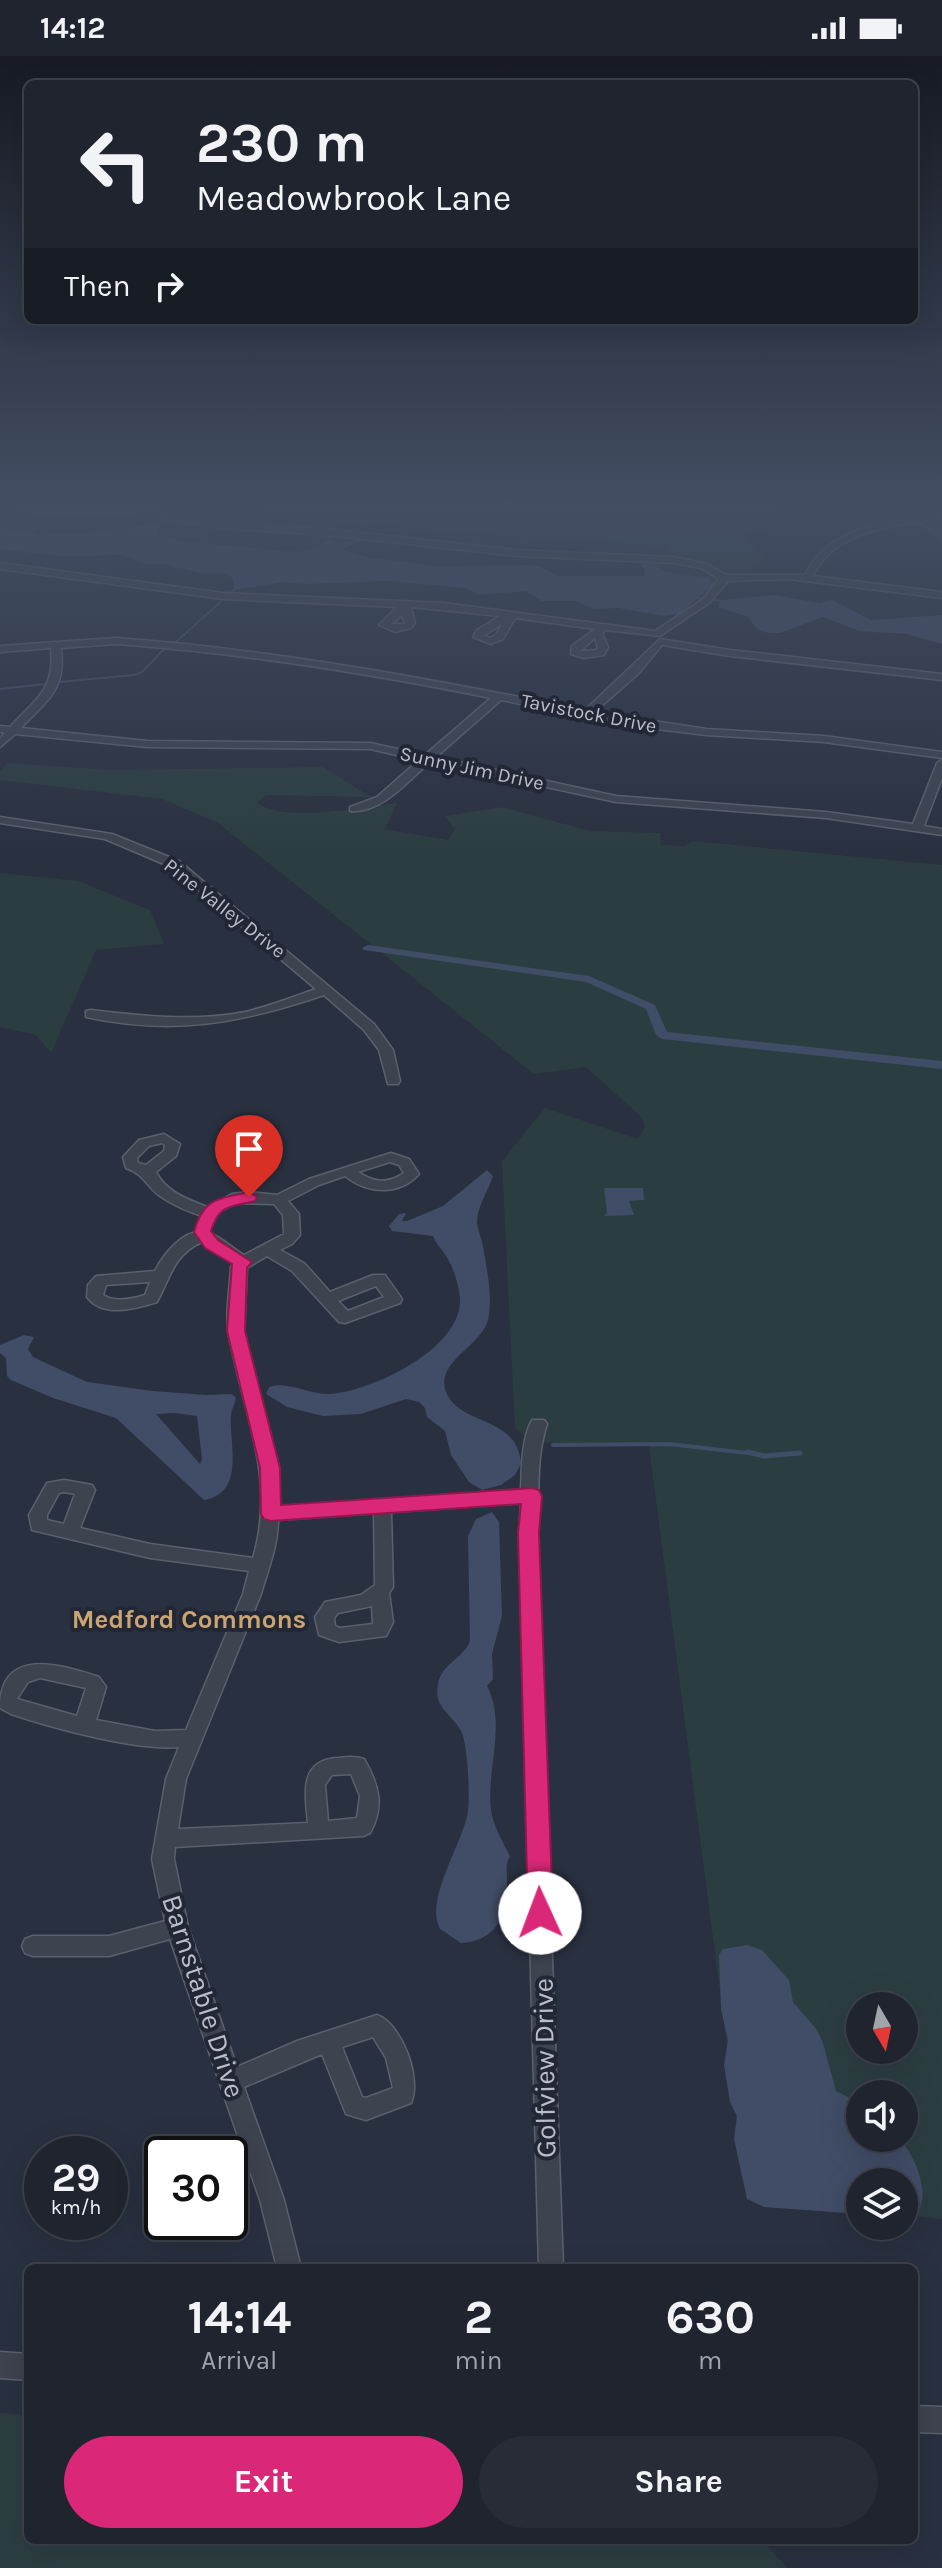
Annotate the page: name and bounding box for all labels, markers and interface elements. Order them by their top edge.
text: 14:12 [40,10,105,46]
text: 230 m [196,110,367,175]
icon: left [64,112,168,216]
text: Meadowbrook Lane [196,177,511,219]
icon: right [147,264,191,308]
text: Then [64,268,131,304]
street label: Tavistock Drive [519,689,658,738]
street label: Sunny Jim Drive [398,742,546,795]
street label: Pine Valley Drive [159,854,290,963]
pin [215,1115,283,1197]
icon: arrive [227,1127,271,1171]
district label: Medford Commons [72,1604,306,1635]
position arrow [498,1871,582,1955]
street label: Barnstable Drive [155,1891,252,2102]
street label: Golfview Drive [526,1978,563,2158]
north arrow [846,1992,918,2064]
map controls [846,1992,918,2240]
button: sound [846,2080,918,2152]
speed limit sign: 30 [144,2136,248,2240]
text: 29 [52,2154,100,2201]
button: layers [846,2168,918,2240]
text: km/h [51,2196,101,2219]
text: 14:14 [187,2289,291,2345]
text: 2 [464,2289,493,2345]
text: 630 [665,2289,755,2345]
text: Arrival [201,2345,277,2376]
text: min [455,2345,502,2376]
text: m [698,2345,722,2376]
button: Exit [64,2436,463,2528]
button: Share [479,2436,878,2528]

